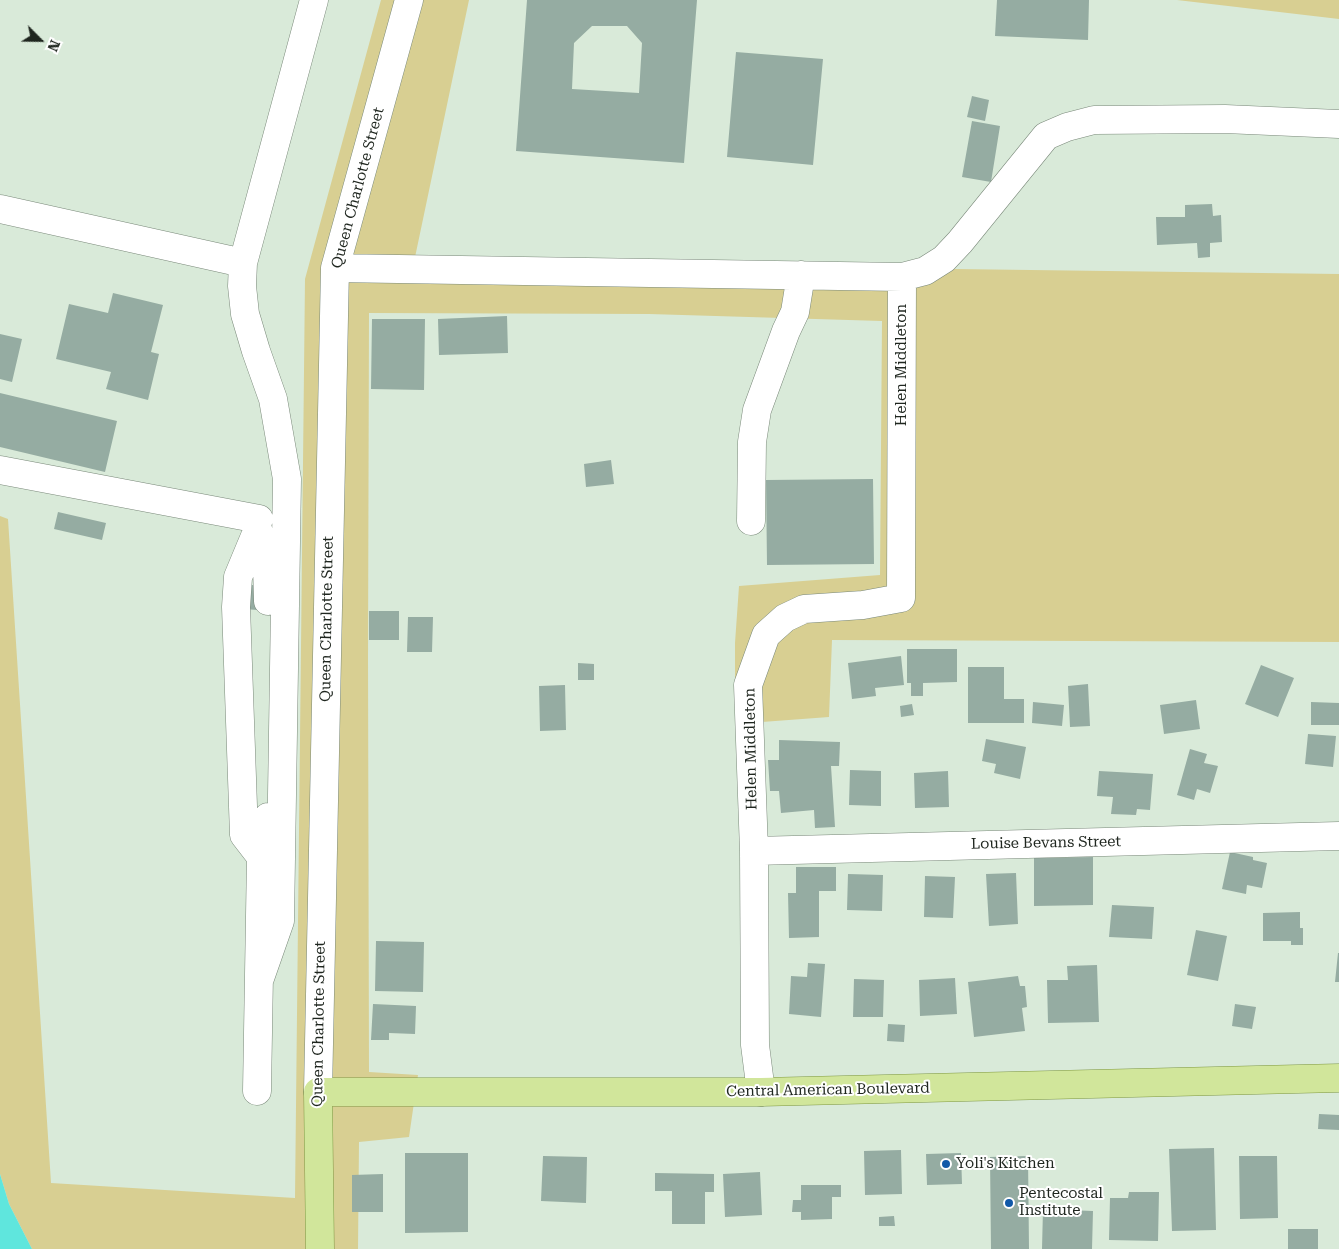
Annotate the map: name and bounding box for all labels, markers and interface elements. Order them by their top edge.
north arrow [15,15,65,65]
text: N [44,38,63,54]
street label: Queen Charlotte Street [328,105,388,271]
street label: Helen Middleton [893,304,911,426]
street label: Queen Charlotte Street [317,536,337,702]
street label: Helen Middleton [741,688,761,810]
street label: Louise Bevans Street [971,833,1121,853]
street label: Queen Charlotte Street [309,941,329,1107]
street label: Central American Boulevard [726,1079,930,1101]
place label: Yoli's Kitchen [956,1155,1055,1173]
marker: Yoli's Kitchen [940,1158,952,1170]
place label: Pentecostal Institute [1019,1185,1103,1220]
marker: Pentecostal Institute [1003,1197,1015,1209]

